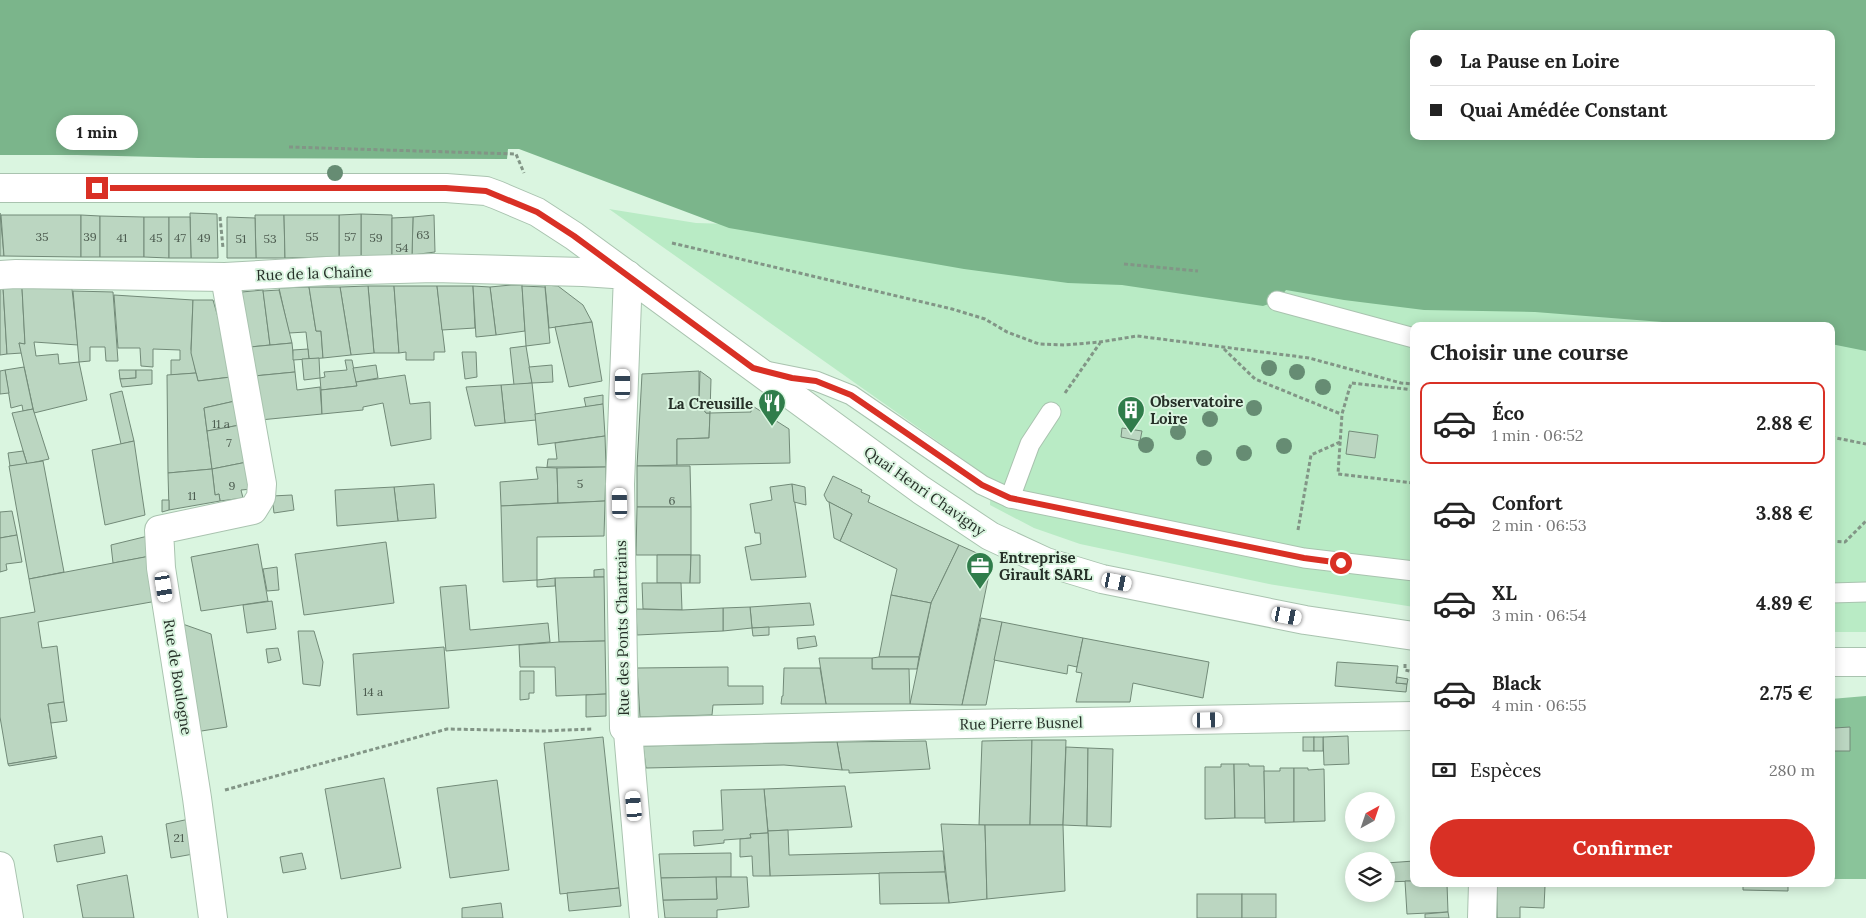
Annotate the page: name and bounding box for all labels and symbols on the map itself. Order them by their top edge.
callout: 1 min [56,116,138,150]
route end [86,177,108,199]
house number: 63 [416,227,430,242]
house number: 35 [35,229,49,244]
house number: 39 [83,229,97,244]
house number: 55 [305,229,319,244]
house number: 57 [344,229,357,244]
house number: 41 [117,230,127,245]
house number: 45 [149,230,163,245]
house number: 47 [174,230,186,245]
house number: 49 [197,230,211,245]
house number: 59 [369,230,383,245]
house number: 51 [236,231,246,246]
house number: 53 [263,231,277,246]
house number: 54 [395,240,409,255]
street label: Rue de la Chaîne [256,261,372,285]
car [615,369,630,399]
restaurant icon: La Creusille [757,388,787,427]
place label: Observatoire Loire [1150,392,1243,428]
place label: La Creusille [668,394,753,413]
building icon: Observatoire Loire [1116,395,1146,434]
house number: 11 a [212,416,230,431]
house number: 7 [226,435,232,450]
street label: Quai Henri Chavigny [861,442,990,540]
house number: 5 [577,476,583,491]
house number: 9 [229,478,236,493]
house number: 11 [188,488,196,503]
car [612,488,627,518]
house number: 6 [669,493,676,508]
street label: Rue des Ponts Chartrains [611,540,633,716]
place label: Entreprise Girault SARL [999,548,1092,584]
office icon: Entreprise Girault SARL [965,551,995,590]
route start [1330,552,1352,574]
car [154,571,173,603]
car [1100,572,1133,592]
car [1270,606,1303,626]
street label: Rue de Boulogne [159,618,197,736]
house number: 14 a [363,684,383,699]
street label: Rue Pierre Busnel [959,712,1083,734]
car [1192,712,1223,728]
car [625,790,642,822]
north arrow [1345,792,1395,842]
house number: 21 [174,830,184,845]

